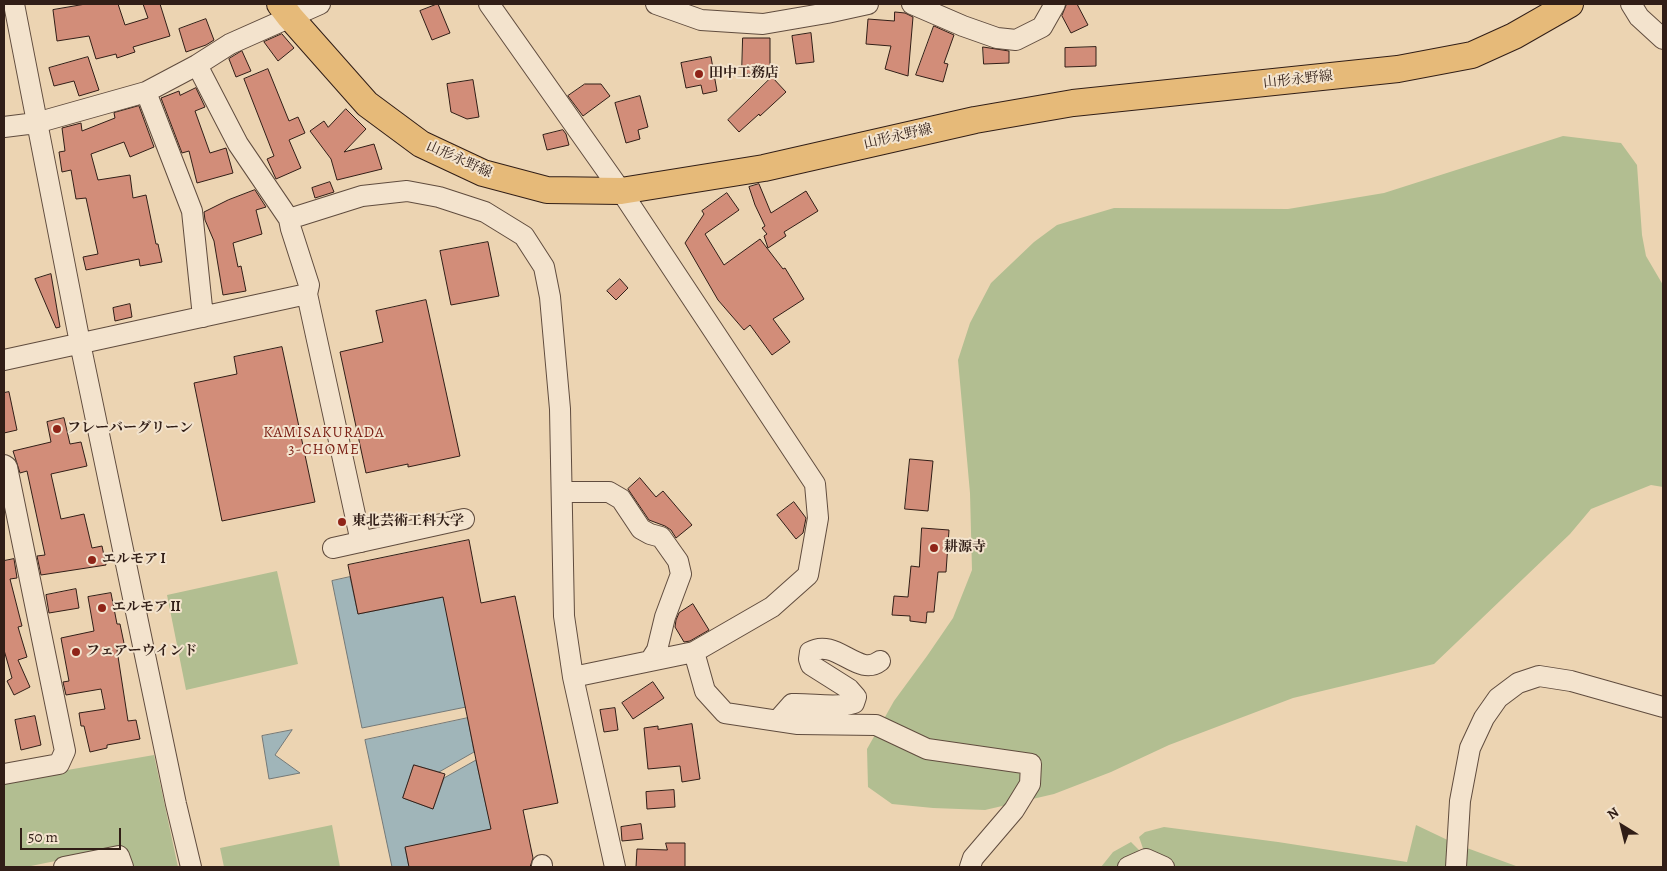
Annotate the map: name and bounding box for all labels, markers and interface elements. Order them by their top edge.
place label: 田中工務店 [709,66,779,82]
marker: 田中工務店 [693,68,705,80]
street label: 山形永野線 [1262,68,1334,92]
street label: 山形永野線 [862,121,934,153]
street label: 山形永野線 [424,138,494,182]
place label: フレーバーグリーン [67,421,193,437]
marker: フレーバーグリーン [51,423,63,435]
district label: KAMISAKURADA 3-CHOME [262,424,386,459]
place label: 東北芸術工科大学 [352,514,464,530]
marker: 東北芸術工科大学 [336,516,348,528]
place label: 耕源寺 [944,540,986,556]
marker: 耕源寺 [928,542,940,554]
place label: エルモア I [102,552,166,568]
marker: エルモア I [86,554,98,566]
place label: エルモア II [112,600,181,616]
marker: エルモア II [96,602,108,614]
place label: フェアーウインド [86,644,198,660]
marker: フェアーウインド [70,646,82,658]
north arrow [1597,801,1647,851]
text: N [1603,803,1623,824]
scale bar [22,818,124,850]
text: 50 m [28,827,58,847]

